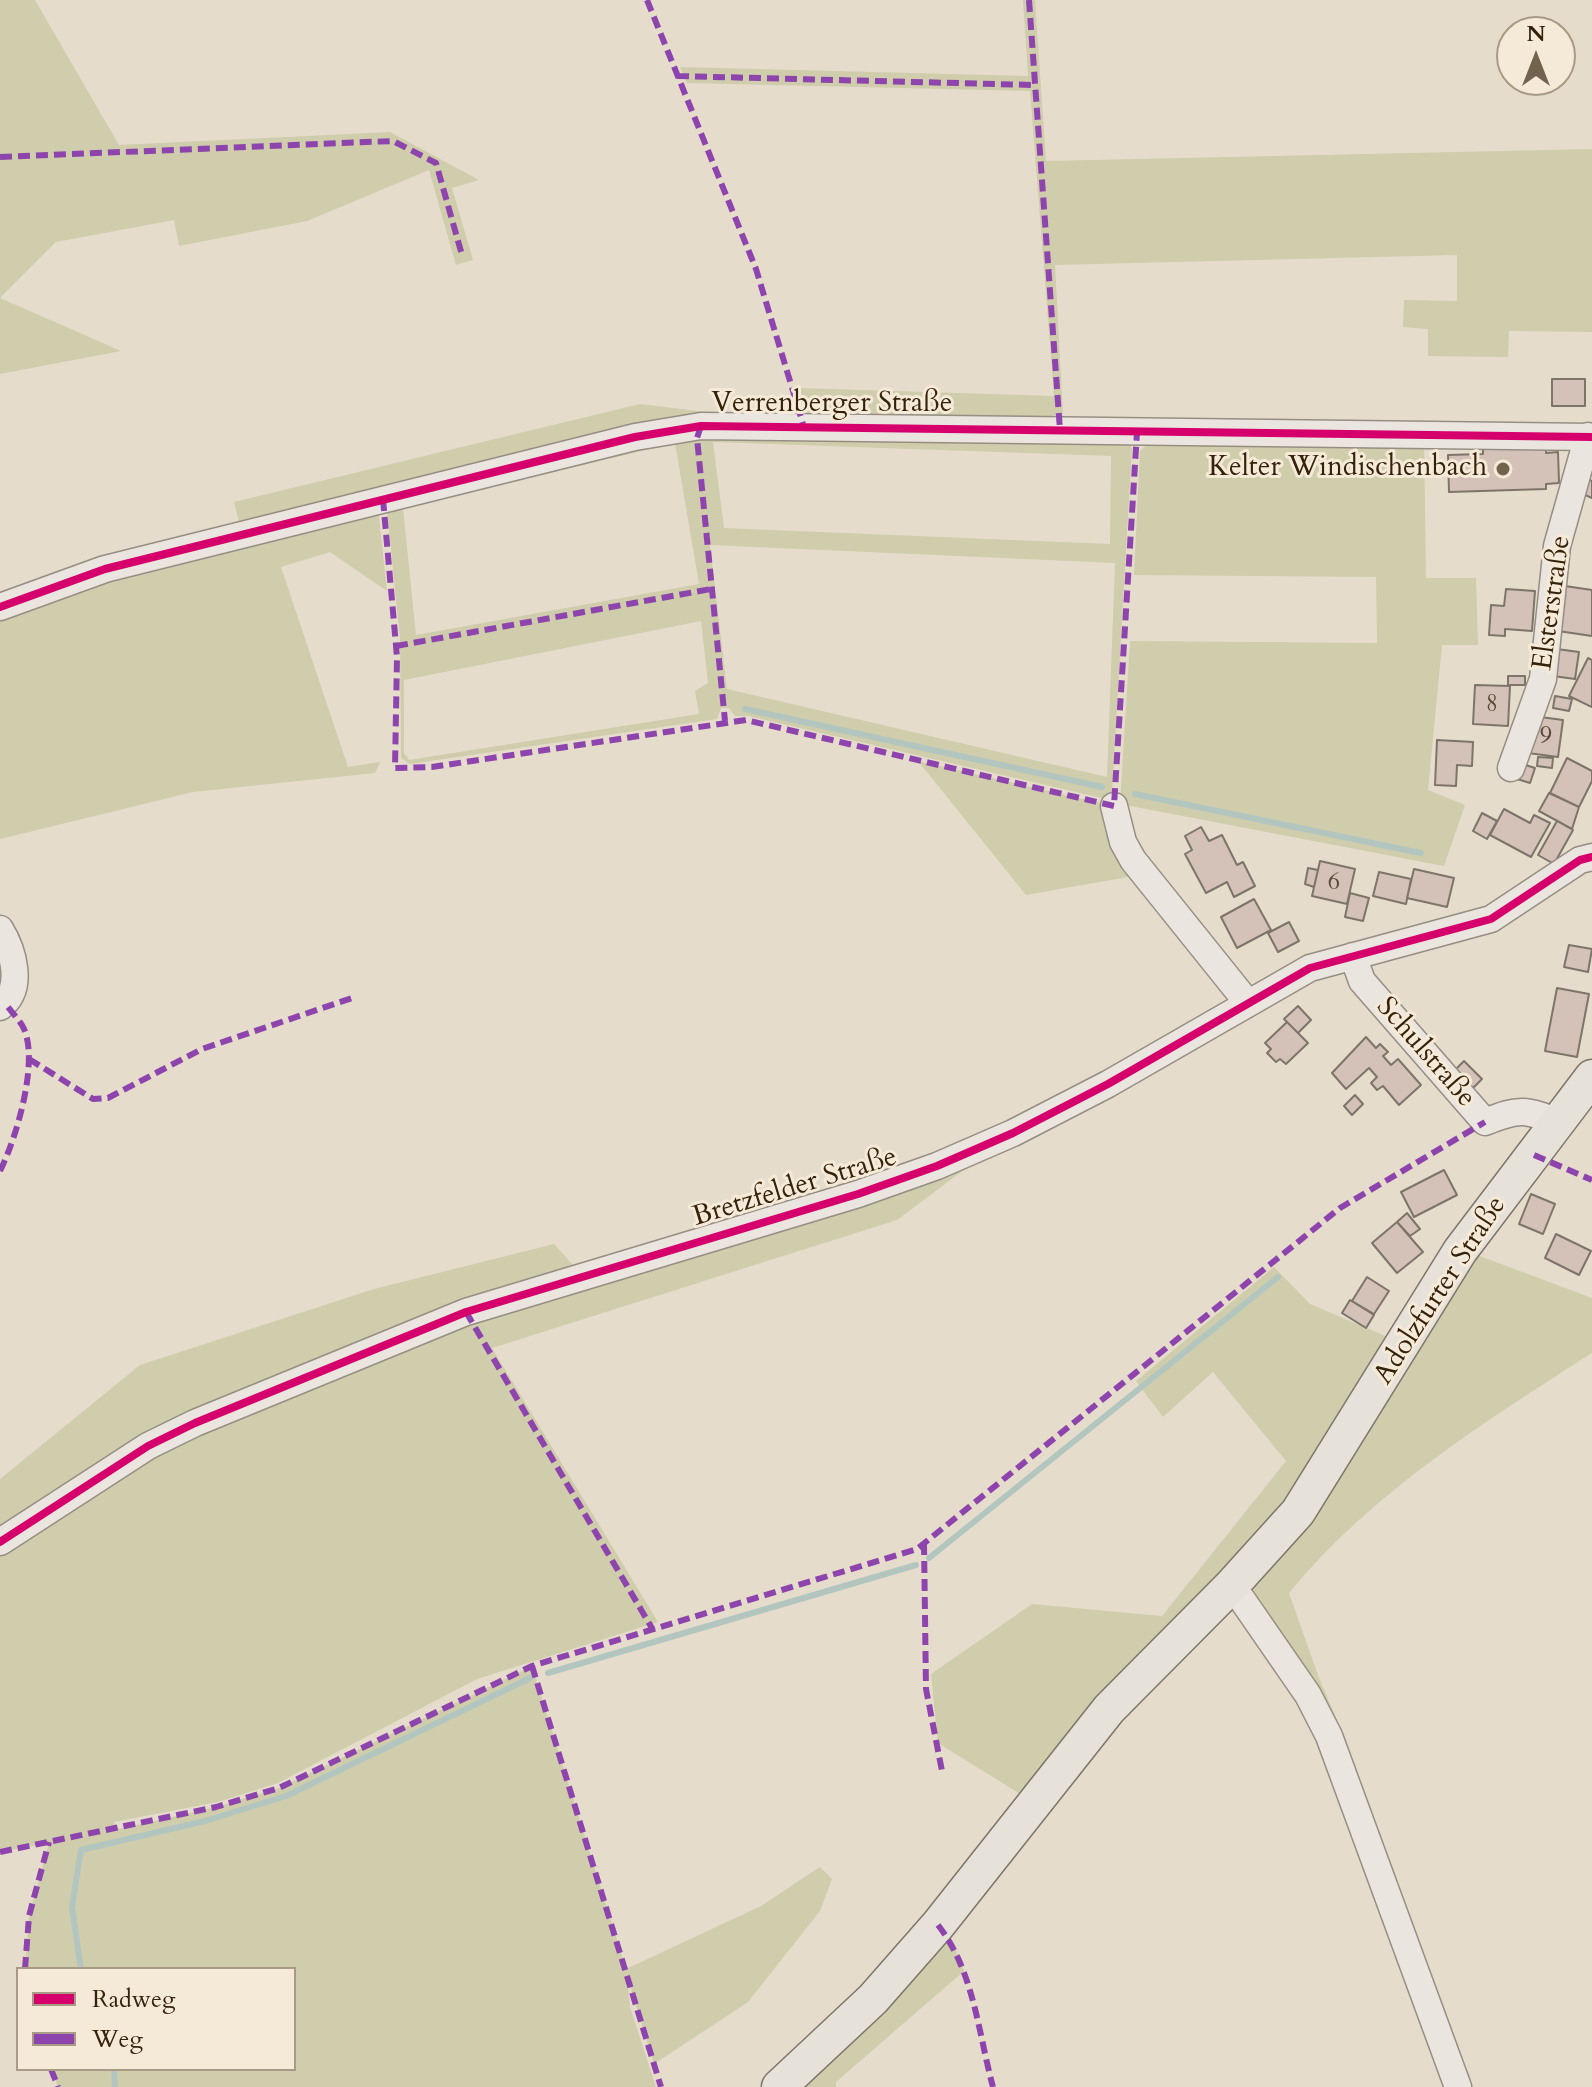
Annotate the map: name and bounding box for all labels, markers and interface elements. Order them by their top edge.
north arrow [1496,16,1576,96]
text: N [1526,19,1546,49]
street label: Verrenberger Straße [711,388,953,422]
place label: Kelter Windischenbach [1208,452,1487,486]
marker: Kelter Windischenbach [1494,460,1512,478]
street label: Elsterstraße [1527,534,1579,672]
house number: 8 [1486,691,1498,719]
house number: 9 [1540,723,1552,751]
house number: 6 [1328,869,1340,897]
street label: Schulstraße [1368,991,1482,1115]
street label: Bretzfelder Straße [689,1141,901,1235]
street label: Adolzfurter Straße [1368,1191,1514,1391]
legend [16,1967,296,2071]
text: Radweg [92,1983,175,2016]
text: Weg [92,2023,143,2056]

